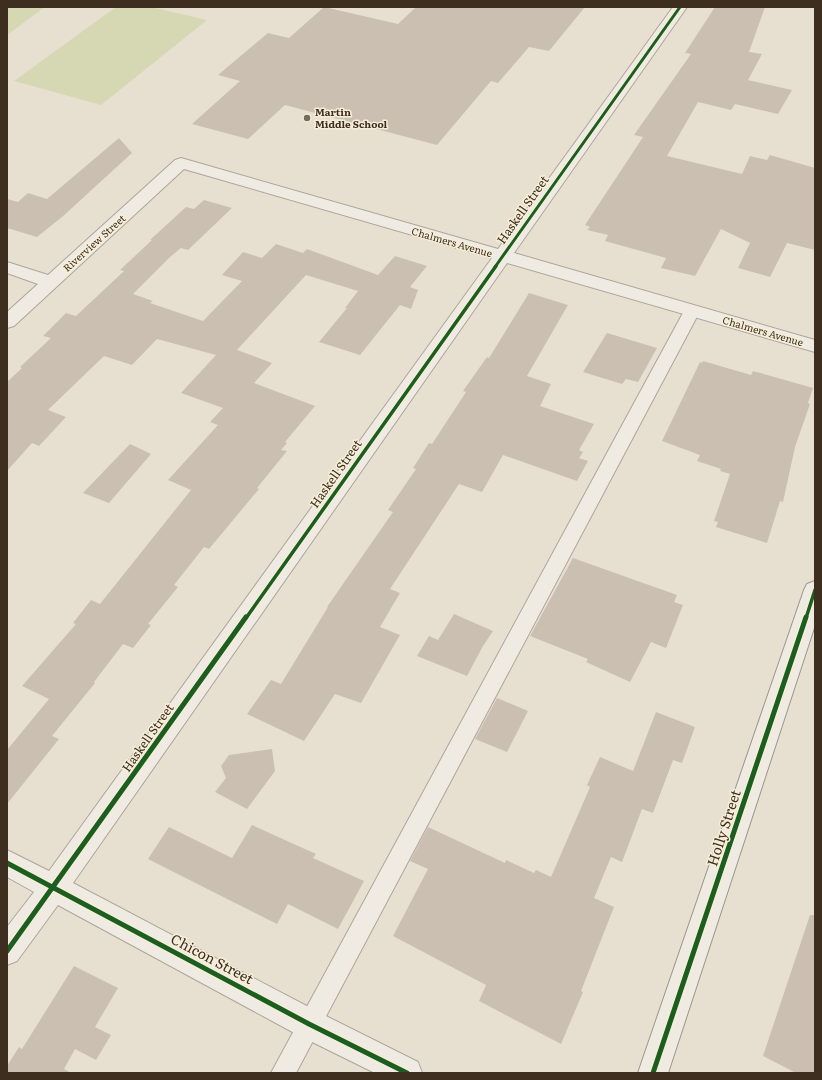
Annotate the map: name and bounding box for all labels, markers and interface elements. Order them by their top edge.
place label: Martin Middle School [315,104,388,131]
marker: Martin Middle School [302,113,312,123]
street label: Haskell Street [492,171,553,247]
street label: Riverview Street [59,211,128,275]
street label: Chalmers Avenue [410,223,494,260]
street label: Chalmers Avenue [721,312,805,349]
street label: Haskell Street [305,435,366,511]
street label: Haskell Street [117,699,178,775]
street label: Holly Street [701,787,745,869]
street label: Chicon Street [168,928,257,988]

